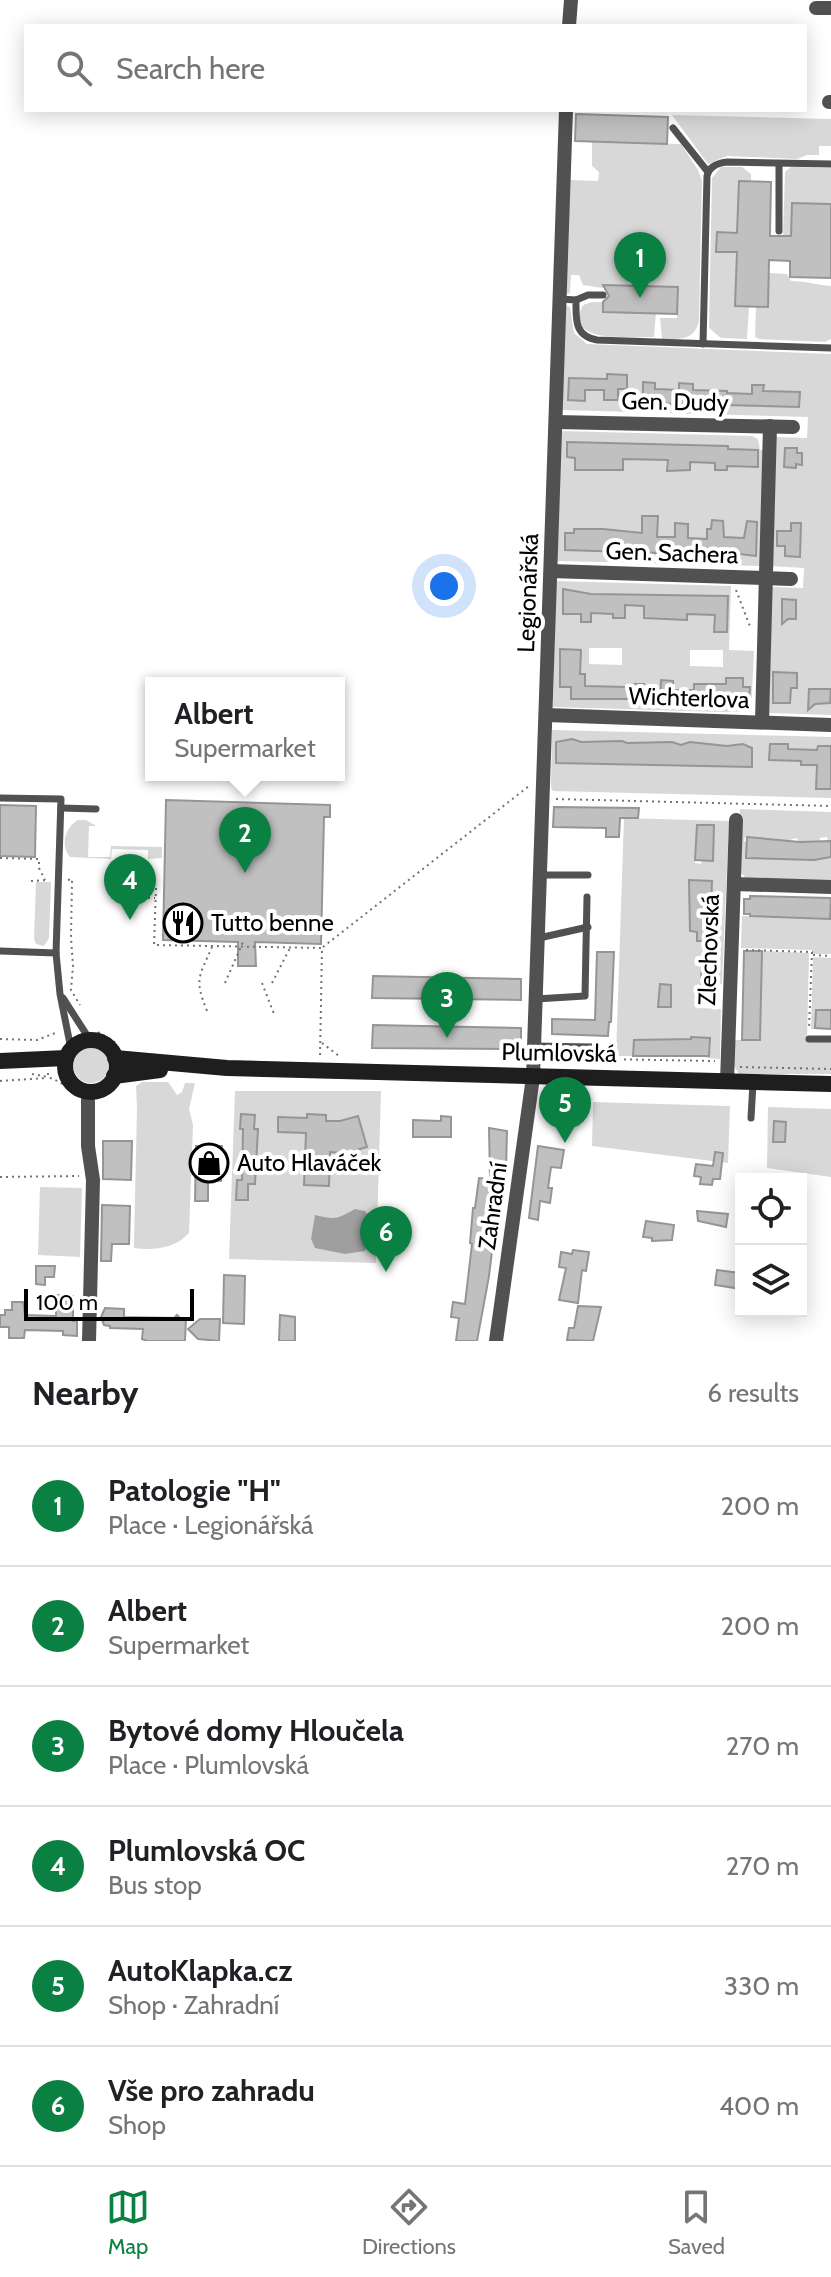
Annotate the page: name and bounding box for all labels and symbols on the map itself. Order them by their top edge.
pin: 1 [614,232,666,298]
street label: Gen. Dudy [621,386,729,417]
street label: Legionářská [511,532,544,653]
street label: Gen. Sachera [605,536,739,569]
your location [424,566,464,606]
street label: Wichterlova [628,681,750,714]
pin: 2 [219,807,271,873]
pin: 4 [104,854,156,920]
street label: Zlechovská [692,893,725,1006]
restaurant icon: Tutto benne [162,902,204,944]
place label: Tutto benne [211,908,334,937]
pin: 3 [421,972,473,1038]
street label: Plumlovská [501,1037,617,1068]
pin: 5 [539,1077,591,1143]
shop icon: Auto Hlaváček [188,1142,230,1184]
place label: Auto Hlaváček [237,1148,381,1177]
street label: Zahradní [472,1160,513,1252]
pin: 6 [360,1206,412,1272]
scale bar [24,1285,194,1321]

